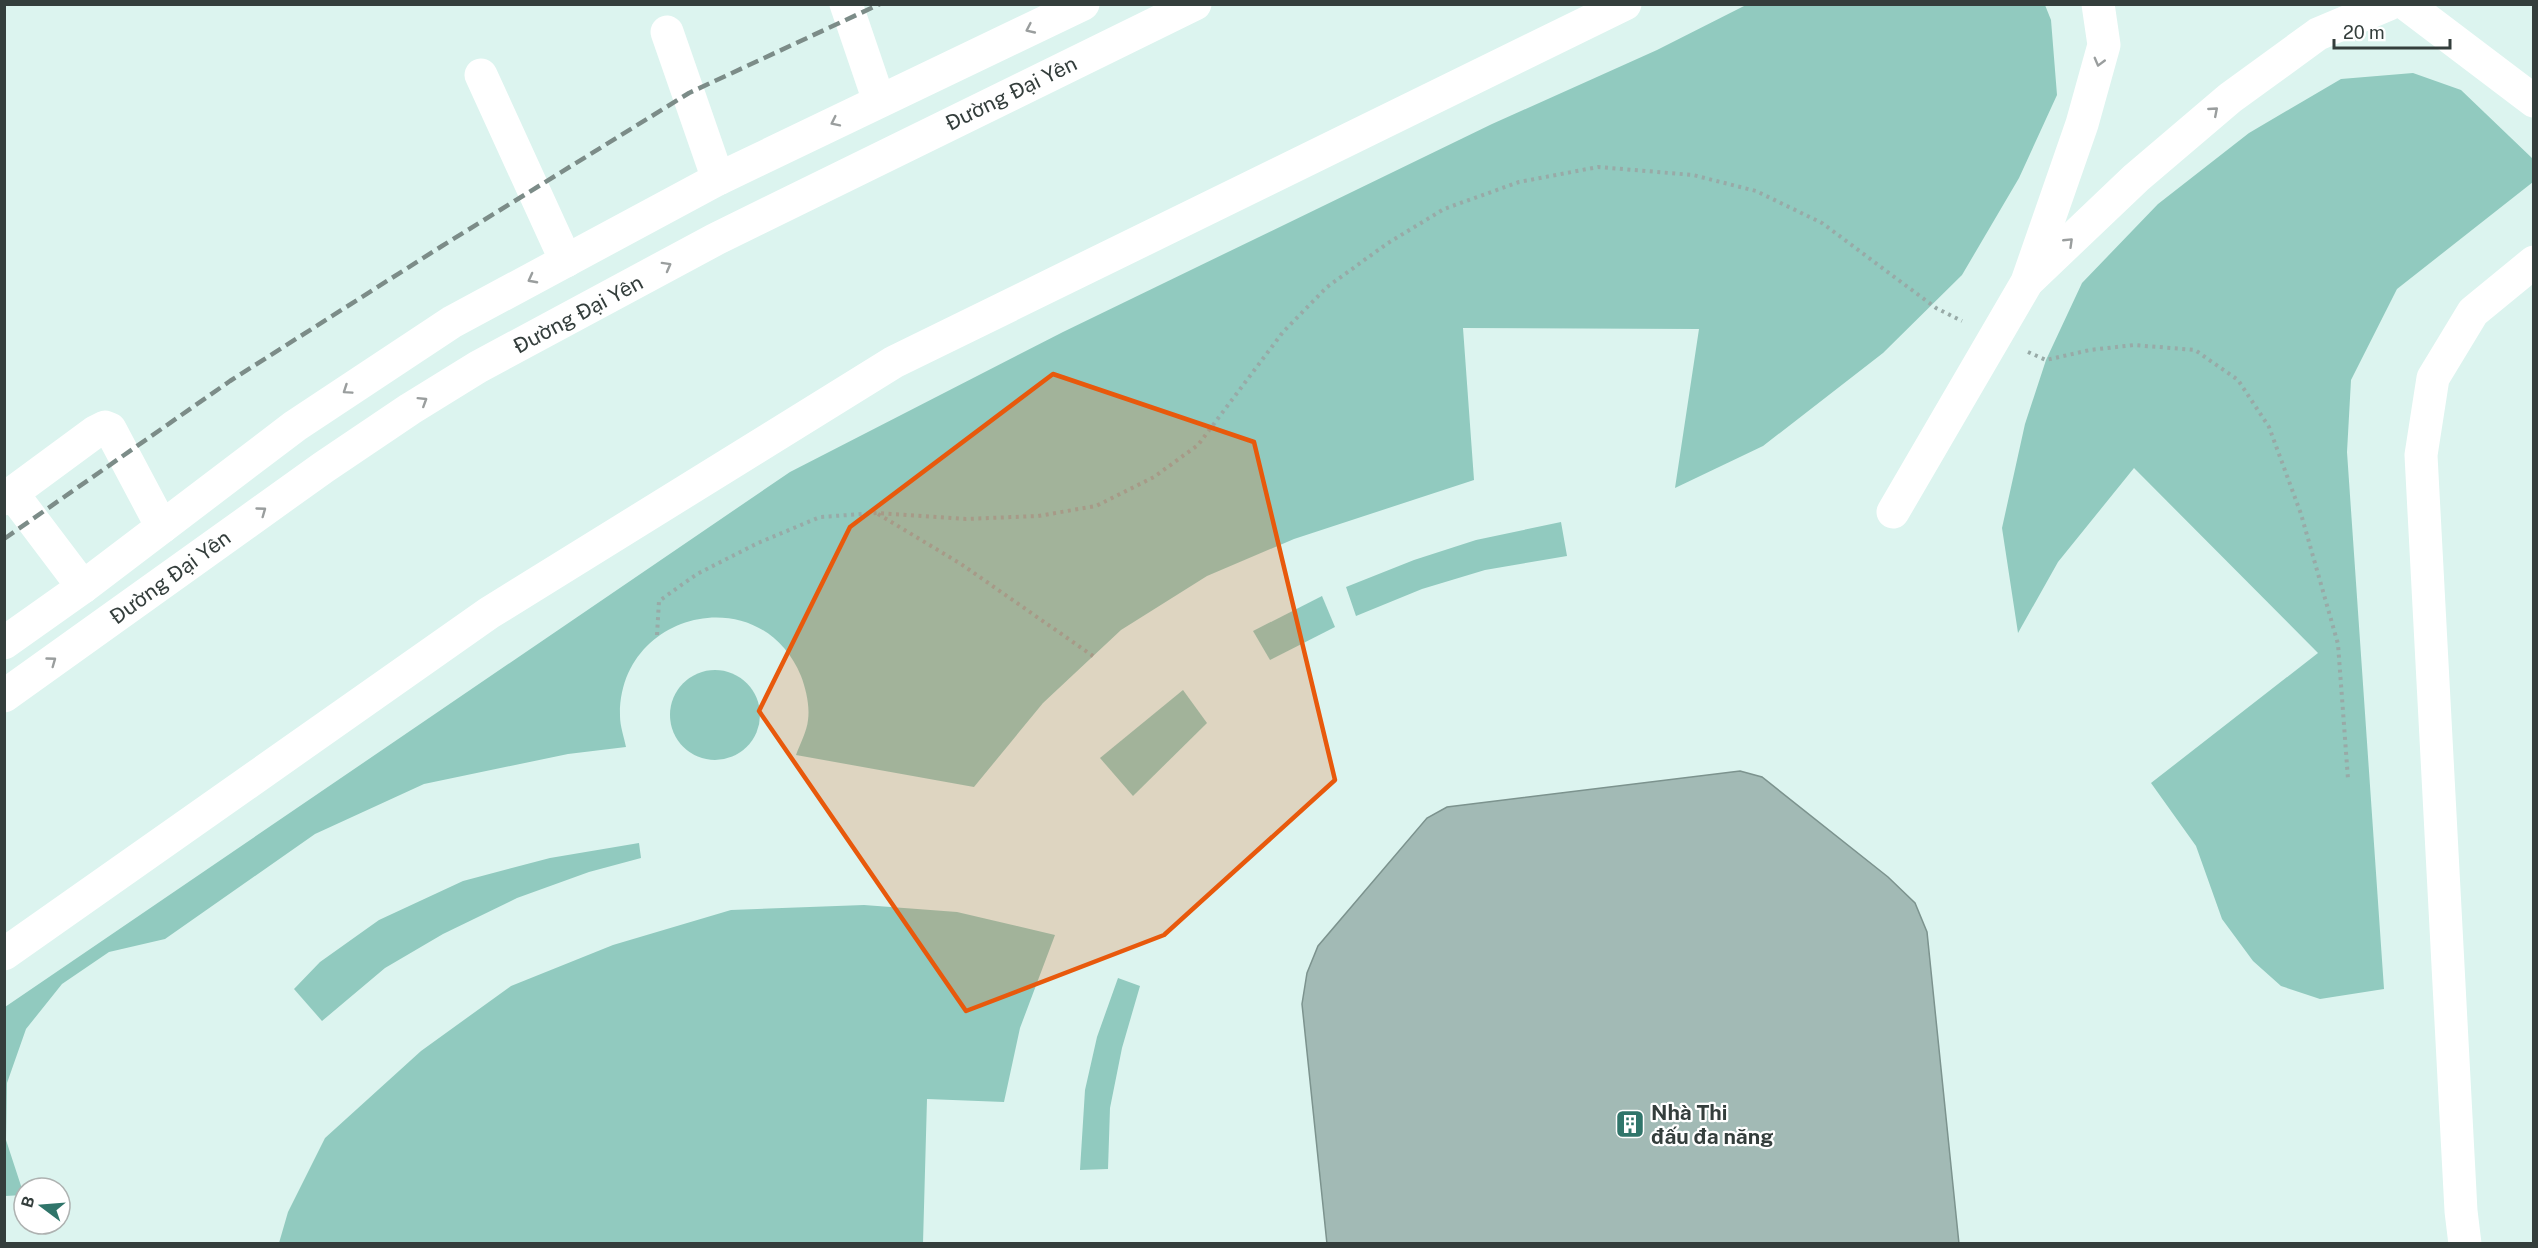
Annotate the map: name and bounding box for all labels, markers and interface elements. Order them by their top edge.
scale bar [2334,12,2450,50]
one-way arrow [1026,22,1037,34]
text: 20 m [2343,22,2385,43]
street label: Đường Đại Yên [941,50,1081,136]
one-way arrow [2094,56,2106,67]
one-way arrow [2207,108,2218,119]
one-way arrow [831,115,842,127]
one-way arrow [2063,238,2073,249]
one-way arrow [661,262,671,274]
street label: Đường Đại Yên [509,269,647,359]
one-way arrow [527,272,538,283]
one-way arrow [342,383,353,394]
one-way arrow [417,397,427,409]
one-way arrow [255,507,266,518]
street label: Đường Đại Yên [105,525,235,629]
one-way arrow [45,658,56,669]
place label: Nhà Thi đấu đa năng [1651,1100,1773,1149]
building icon: Nhà Thi đấu đa năng [1614,1108,1646,1140]
north arrow [12,1176,72,1236]
text: B [17,1194,39,1210]

